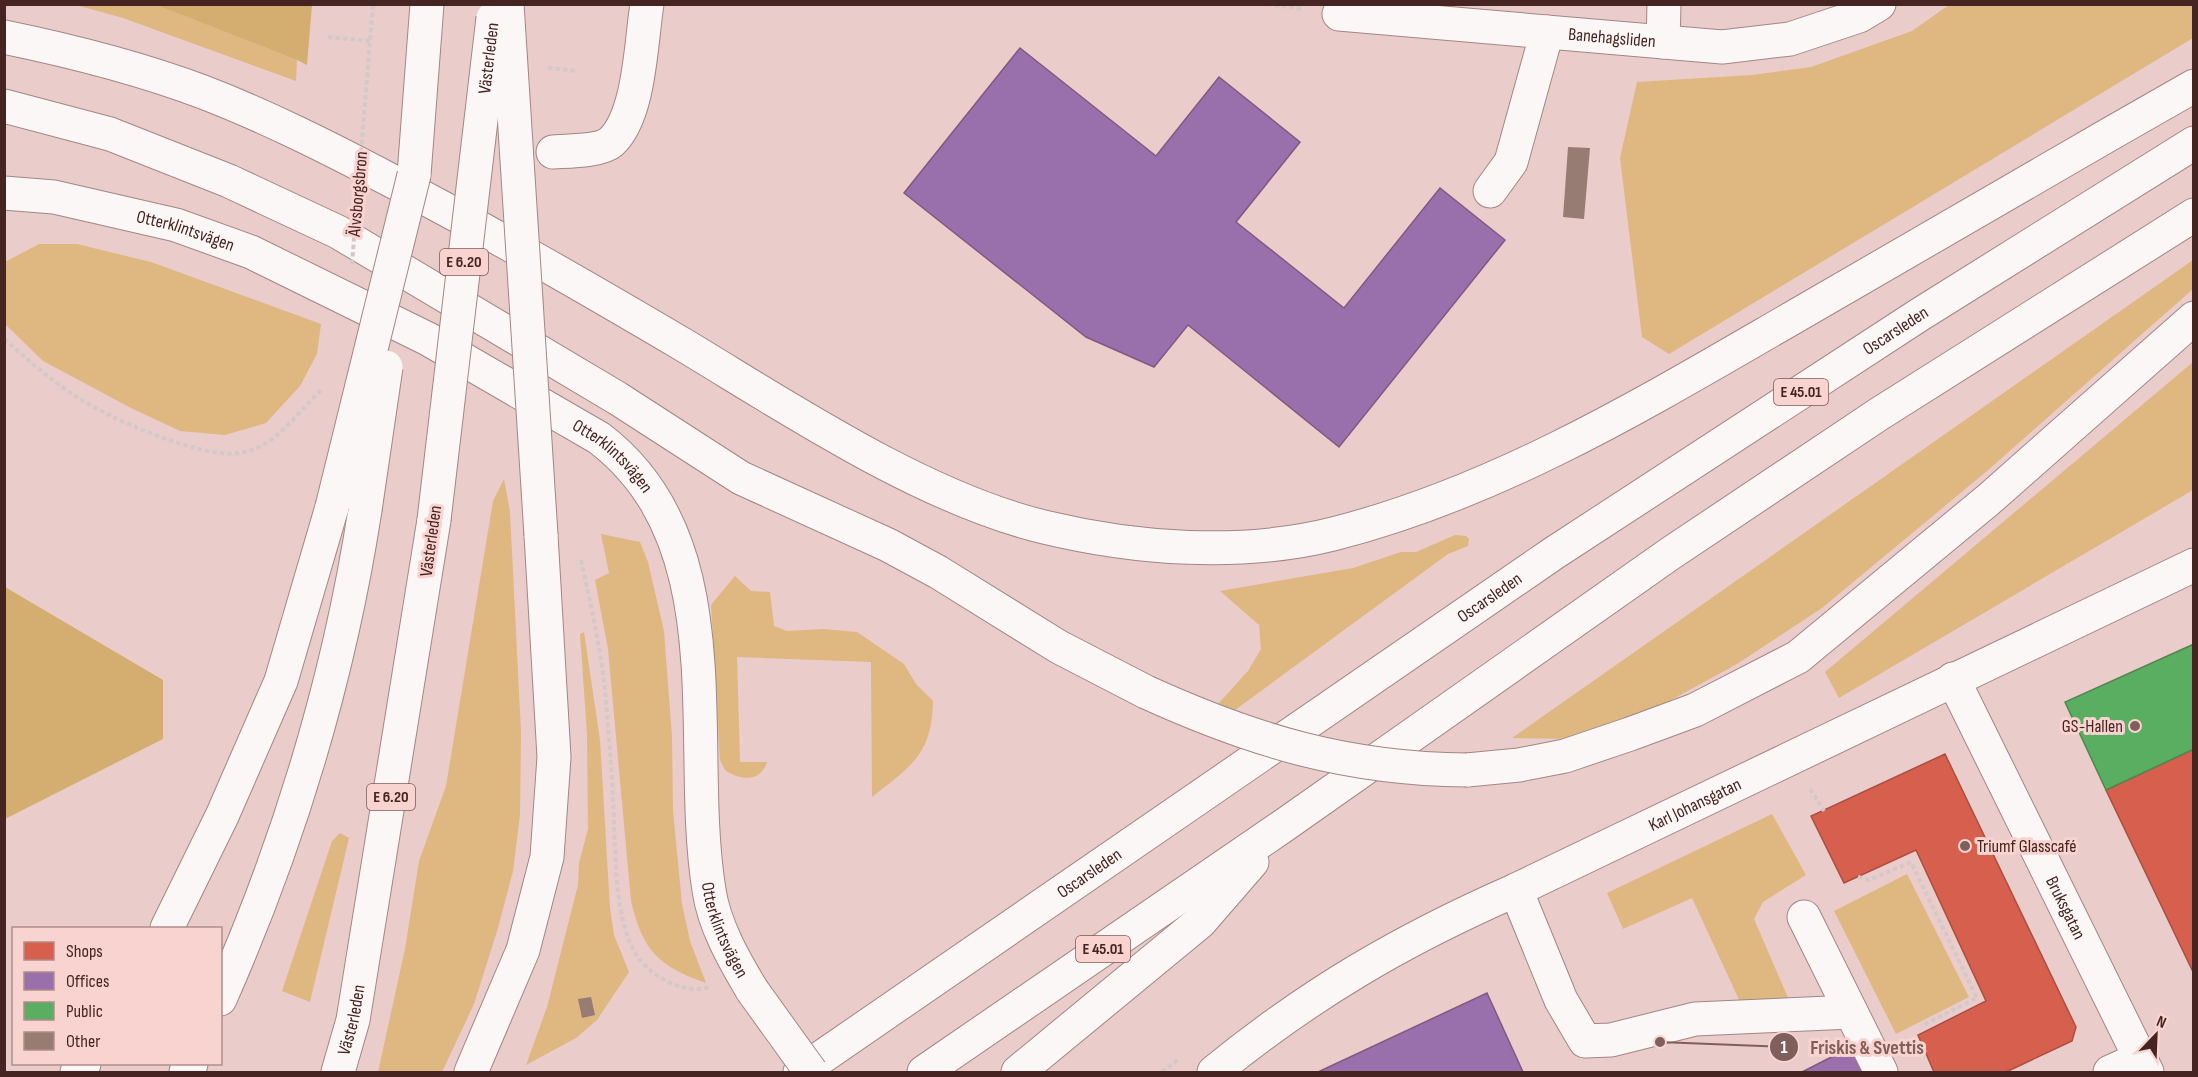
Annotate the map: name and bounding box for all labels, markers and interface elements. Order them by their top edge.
street label: Västerleden [474,21,503,95]
street label: Banehagsliden [1567,23,1657,52]
street label: Älvsborgsbron [344,150,372,238]
street label: Otterklintsvägen [135,206,237,256]
road number: E 6.20 [440,249,488,275]
street label: Oscarsleden [1859,301,1932,359]
road number: E 45.01 [1774,379,1828,405]
street label: Otterklintsvägen [569,415,658,497]
street label: Västerleden [416,504,446,578]
street label: Oscarsleden [1453,568,1526,627]
place label: GS-Hallen [2062,716,2123,737]
marker: GS-Hallen [2128,719,2142,733]
street label: Karl Johansgatan [1645,773,1745,835]
road number: E 6.20 [367,784,415,810]
place label: Triumf Glasscafé [1977,836,2077,857]
marker: Triumf Glasscafé [1958,839,1972,853]
street label: Oscarsleden [1053,843,1125,903]
street label: Bruksgatan [2041,873,2090,943]
street label: Otterklintsvägen [697,880,753,981]
legend [12,927,222,1065]
road number: E 45.01 [1076,936,1130,962]
text: Shops [66,941,103,962]
text: Offices [66,971,109,992]
street label: Västerleden [333,983,369,1058]
text: Public [66,1001,103,1022]
north arrow [2126,1005,2186,1065]
text: N [2154,1012,2169,1033]
callout: Friskis & Svettis [1769,1028,1936,1066]
text: Other [66,1031,100,1052]
text: Friskis & Svettis [1810,1036,1924,1060]
text: 1 [1780,1037,1788,1058]

